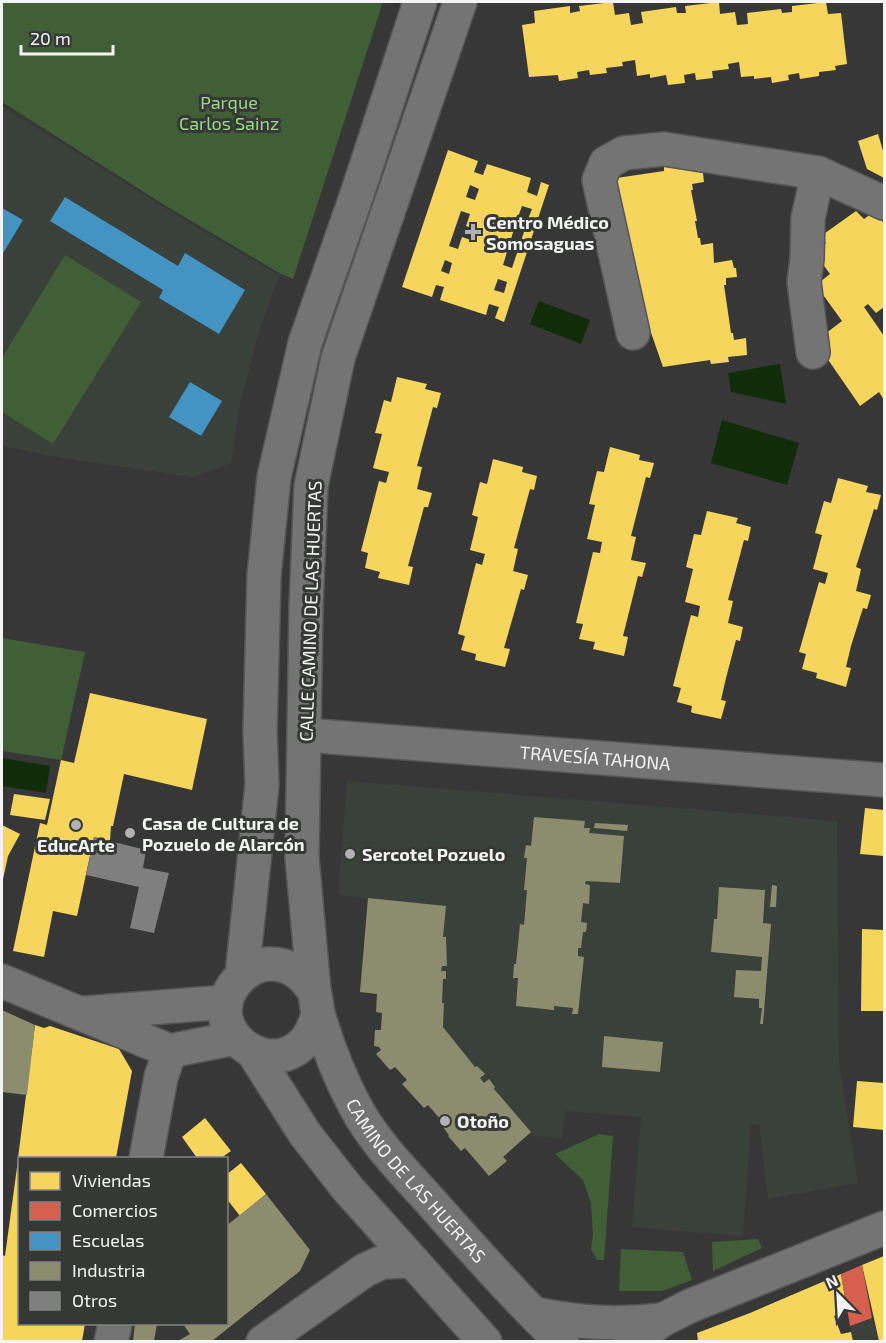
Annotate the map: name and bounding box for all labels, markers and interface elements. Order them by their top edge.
scale bar [21,18,112,56]
text: 20 m [30,27,71,49]
park label: Parque Carlos Sainz [179,91,279,134]
place label: Centro Médico Somosaguas [486,211,609,254]
marker: Centro Médico Somosaguas [464,223,482,241]
street label: CALLE CAMINO DE LAS HUERTAS [294,480,326,742]
street label: TRAVESÍA TAHONA [519,741,672,774]
place label: Casa de Cultura de Pozuelo de Alarcón [142,812,305,855]
marker: EducArte [69,818,83,832]
marker: Casa de Cultura de Pozuelo de Alarcón [123,826,137,840]
place label: EducArte [37,834,115,856]
place label: Sercotel Pozuelo [362,843,505,865]
marker: Sercotel Pozuelo [343,847,357,861]
street label: CAMINO DE LAS HUERTAS [342,1095,491,1267]
place label: Otoño [457,1110,509,1132]
marker: Otoño [438,1114,452,1128]
legend [18,1157,228,1325]
text: Viviendas [72,1169,151,1191]
text: Comercios [72,1199,158,1221]
text: Escuelas [72,1229,144,1251]
text: Industria [72,1259,145,1281]
north arrow [808,1265,868,1325]
text: N [823,1270,841,1292]
text: Otros [72,1289,117,1311]

